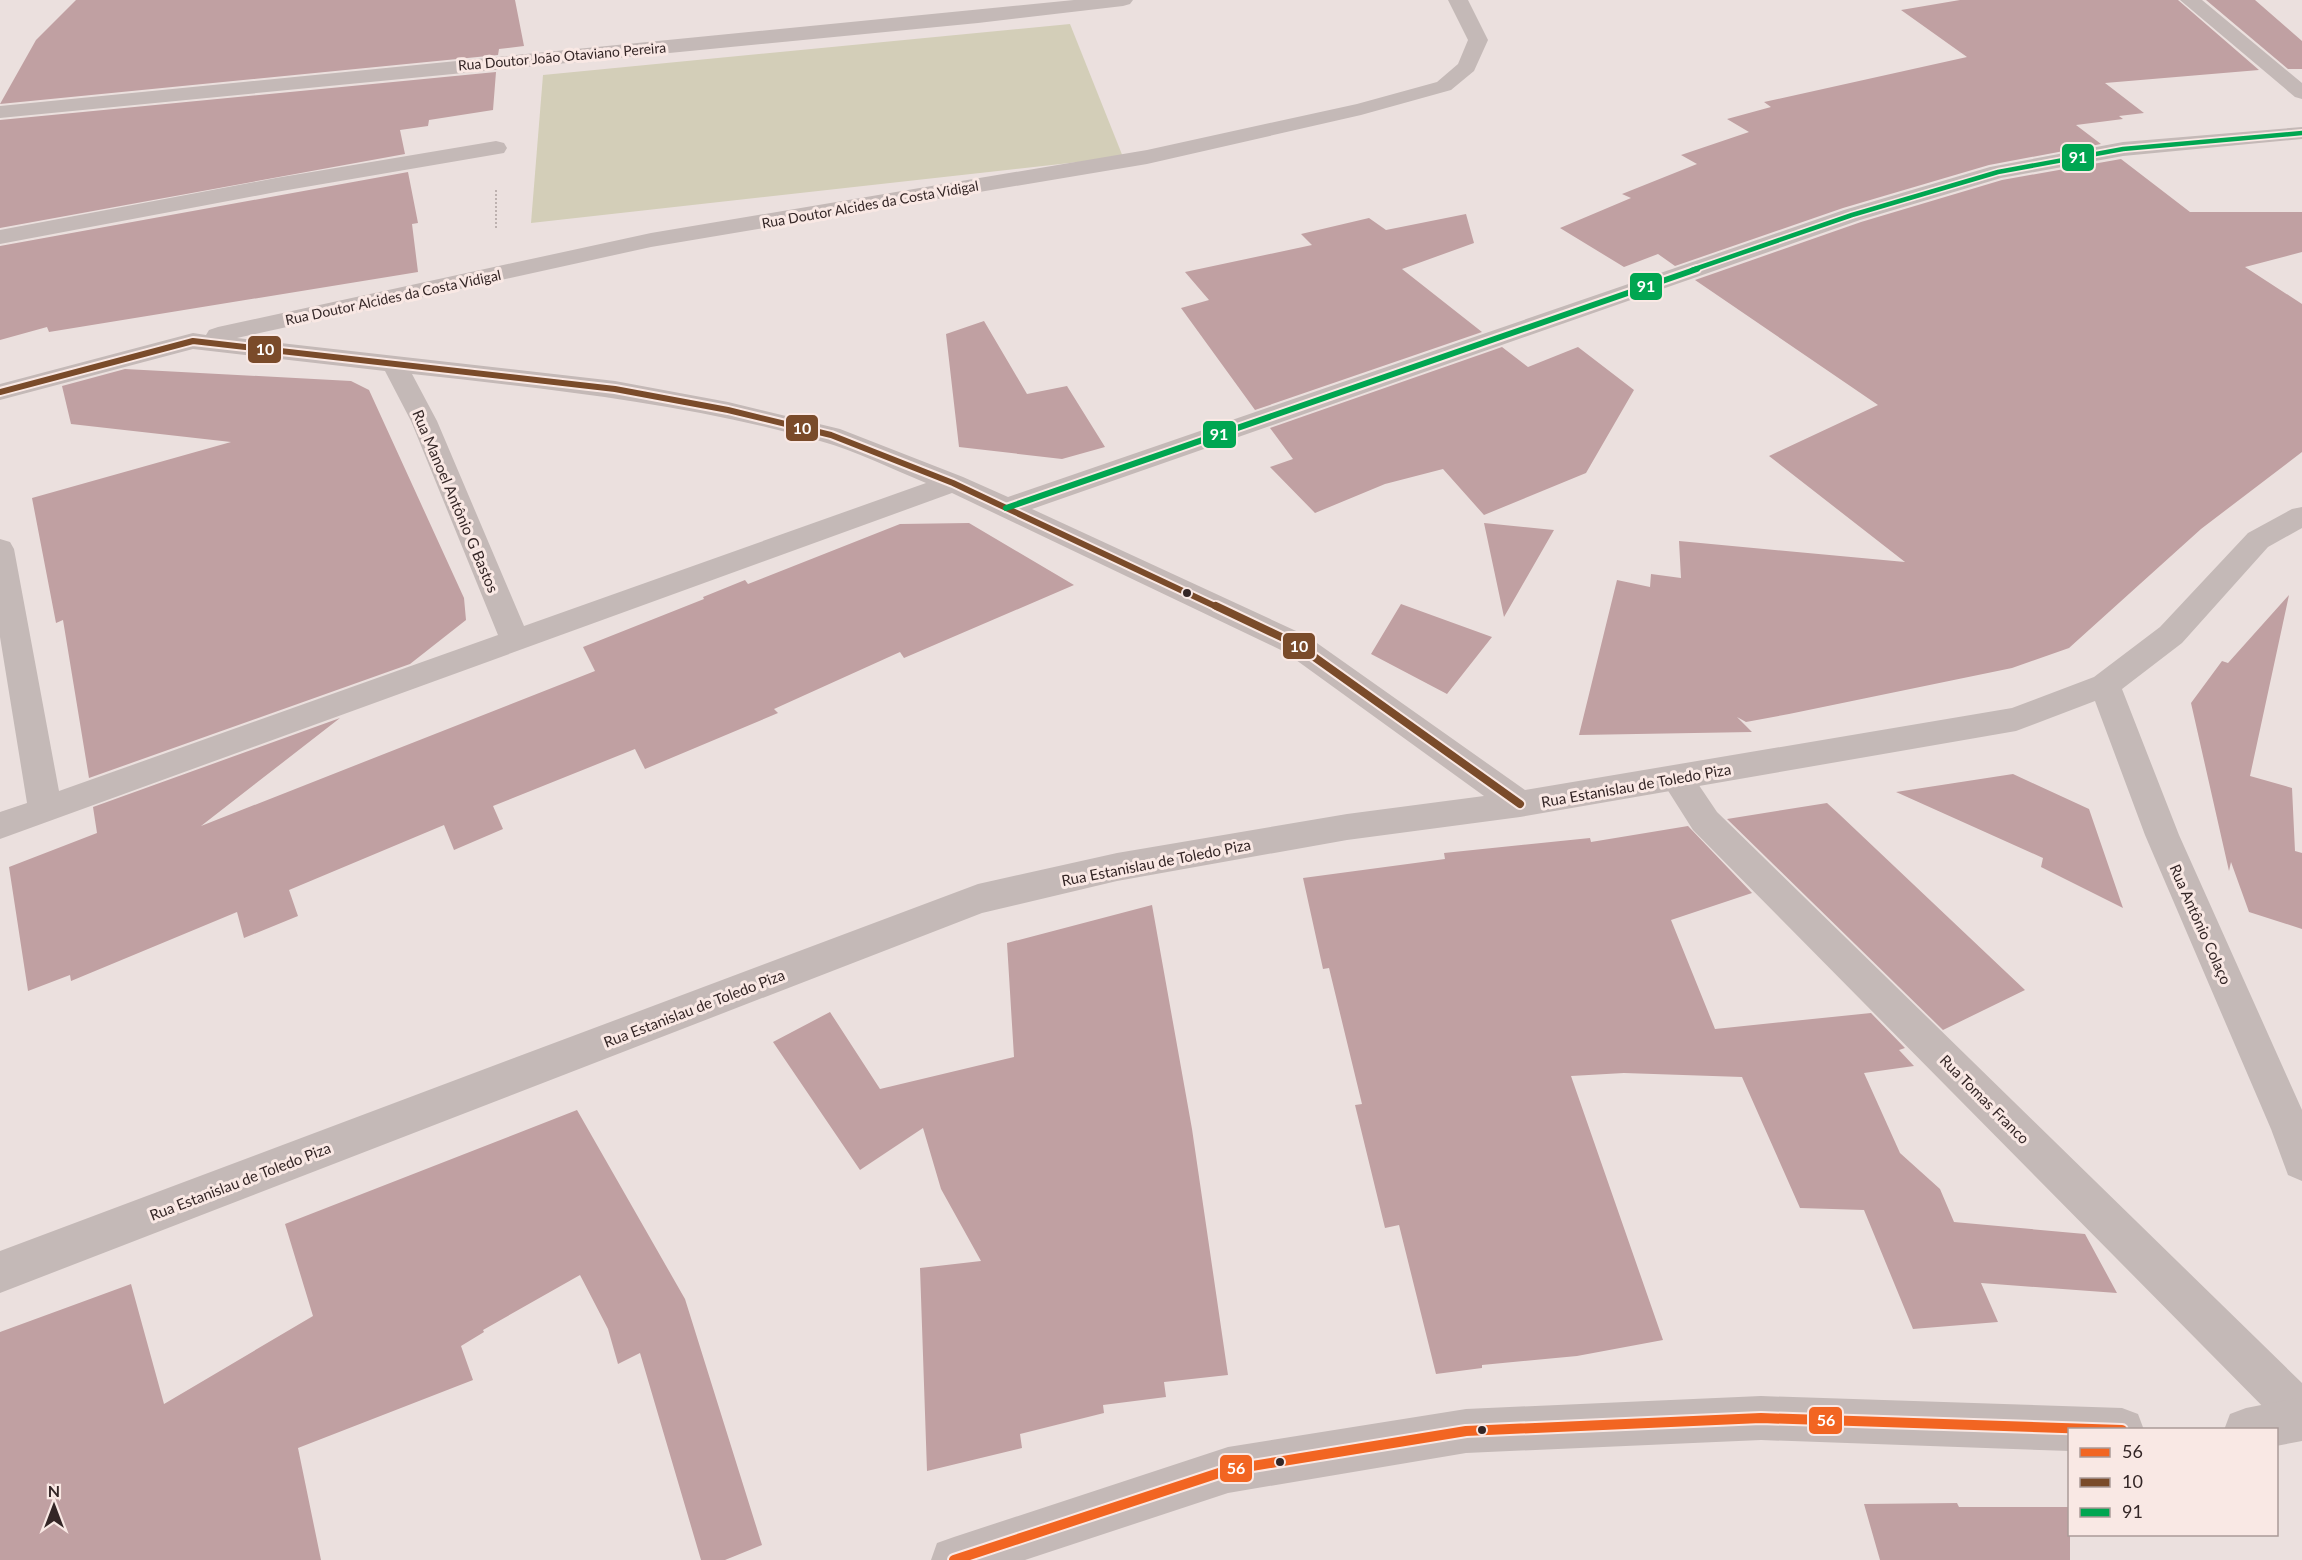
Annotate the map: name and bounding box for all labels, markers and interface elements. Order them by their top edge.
street label: Rua Doutor João Otaviano Pereira [457,38,667,74]
line badge: 91 [2061,143,2095,172]
text: 91 [2069,147,2087,166]
street label: Rua Doutor Alcides da Costa Vidigal [760,177,980,231]
street label: Rua Doutor Alcides da Costa Vidigal [284,266,502,328]
line badge: 91 [1629,272,1663,301]
text: 91 [1637,276,1655,295]
line badge: 10 [247,335,282,364]
text: 10 [256,339,274,358]
street label: Rua Manoel Antônio G Bastos [409,407,503,595]
line badge: 10 [785,414,819,442]
text: 10 [793,418,811,437]
line badge: 91 [1202,420,1237,449]
text: 91 [1210,424,1228,443]
unlabelled marker [1181,587,1193,599]
line badge: 10 [1282,632,1316,660]
text: 10 [1290,636,1308,655]
street label: Rua Estanislau de Toledo Piza [1540,759,1732,811]
street label: Rua Estanislau de Toledo Piza [1060,835,1252,889]
street label: Rua Antônio Colaço [2166,861,2236,987]
street label: Rua Estanislau de Toledo Piza [601,965,787,1051]
street label: Rua Tomas Franco [1937,1051,2033,1147]
street label: Rua Estanislau de Toledo Piza [147,1138,333,1224]
line badge: 56 [1808,1406,1843,1435]
text: 56 [1817,1410,1835,1429]
unlabelled marker [1476,1424,1488,1436]
legend [2068,1428,2278,1536]
text: 56 [2122,1440,2143,1462]
line badge: 56 [1219,1454,1253,1483]
unlabelled marker [1274,1456,1286,1468]
text: 56 [1227,1458,1245,1477]
text: 10 [2122,1470,2143,1492]
north arrow [24,1476,84,1536]
text: N [48,1481,60,1500]
text: 91 [2122,1500,2143,1522]

